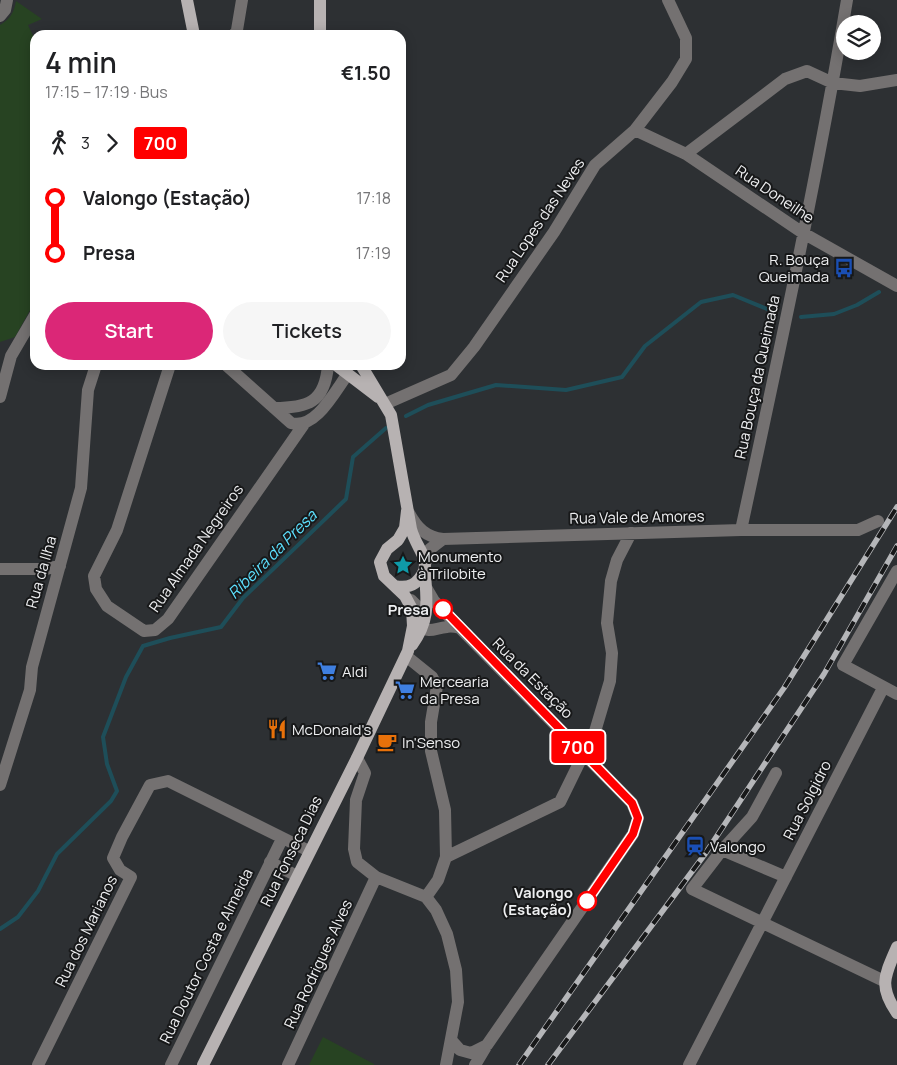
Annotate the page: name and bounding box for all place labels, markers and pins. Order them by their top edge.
place label: R. Bouça Queimada [759,249,829,287]
bus stop icon: R. Bouça Queimada [833,257,855,279]
place label: Monumento à Trilobite [418,546,502,584]
place icon: Monumento à Trilobite [392,554,414,576]
place label: Presa [388,599,429,620]
marker: Presa [433,599,453,619]
supermarket icon: Aldi [316,660,338,682]
place label: Aldi [342,661,367,682]
place label: Mercearia da Presa [420,671,489,709]
supermarket icon: Mercearia da Presa [394,679,416,701]
restaurant icon: McDonald's [266,718,288,740]
place label: McDonald's [292,719,371,740]
cafe icon: In'Senso [376,731,398,753]
place label: In'Senso [402,732,460,753]
station icon: Valongo [684,835,706,857]
place label: Valongo [710,836,766,857]
place label: Valongo (Estação) [502,882,573,920]
marker: Valongo (Estação) [577,891,597,911]

